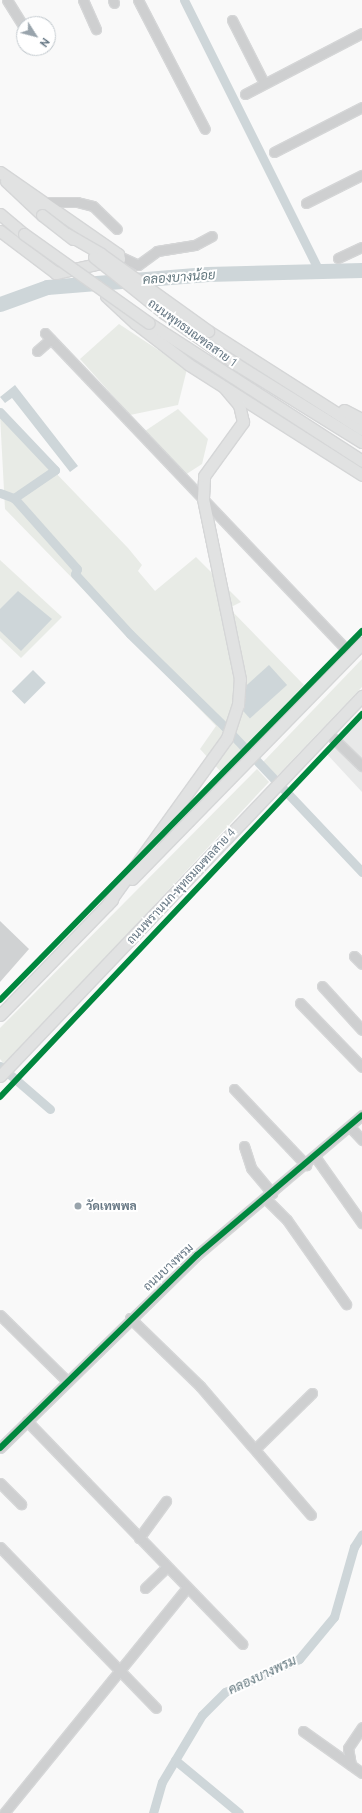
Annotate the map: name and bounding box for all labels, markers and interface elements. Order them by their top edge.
north arrow [16,16,56,56]
text: N [38,36,52,49]
water label: คลองบางน้อย [142,267,216,287]
street label: ถนนพุทธมณฑลสาย 1 [145,296,241,370]
street label: ถนนพรานนก-พุทธมณฑลสาย 4 [124,825,238,947]
place label: วัดเทพพล [86,1199,137,1213]
marker: วัดเทพพล [73,1201,83,1211]
street label: ถนนบางพรม [140,1240,196,1294]
water label: คลองบางพรม [226,1652,298,1698]

